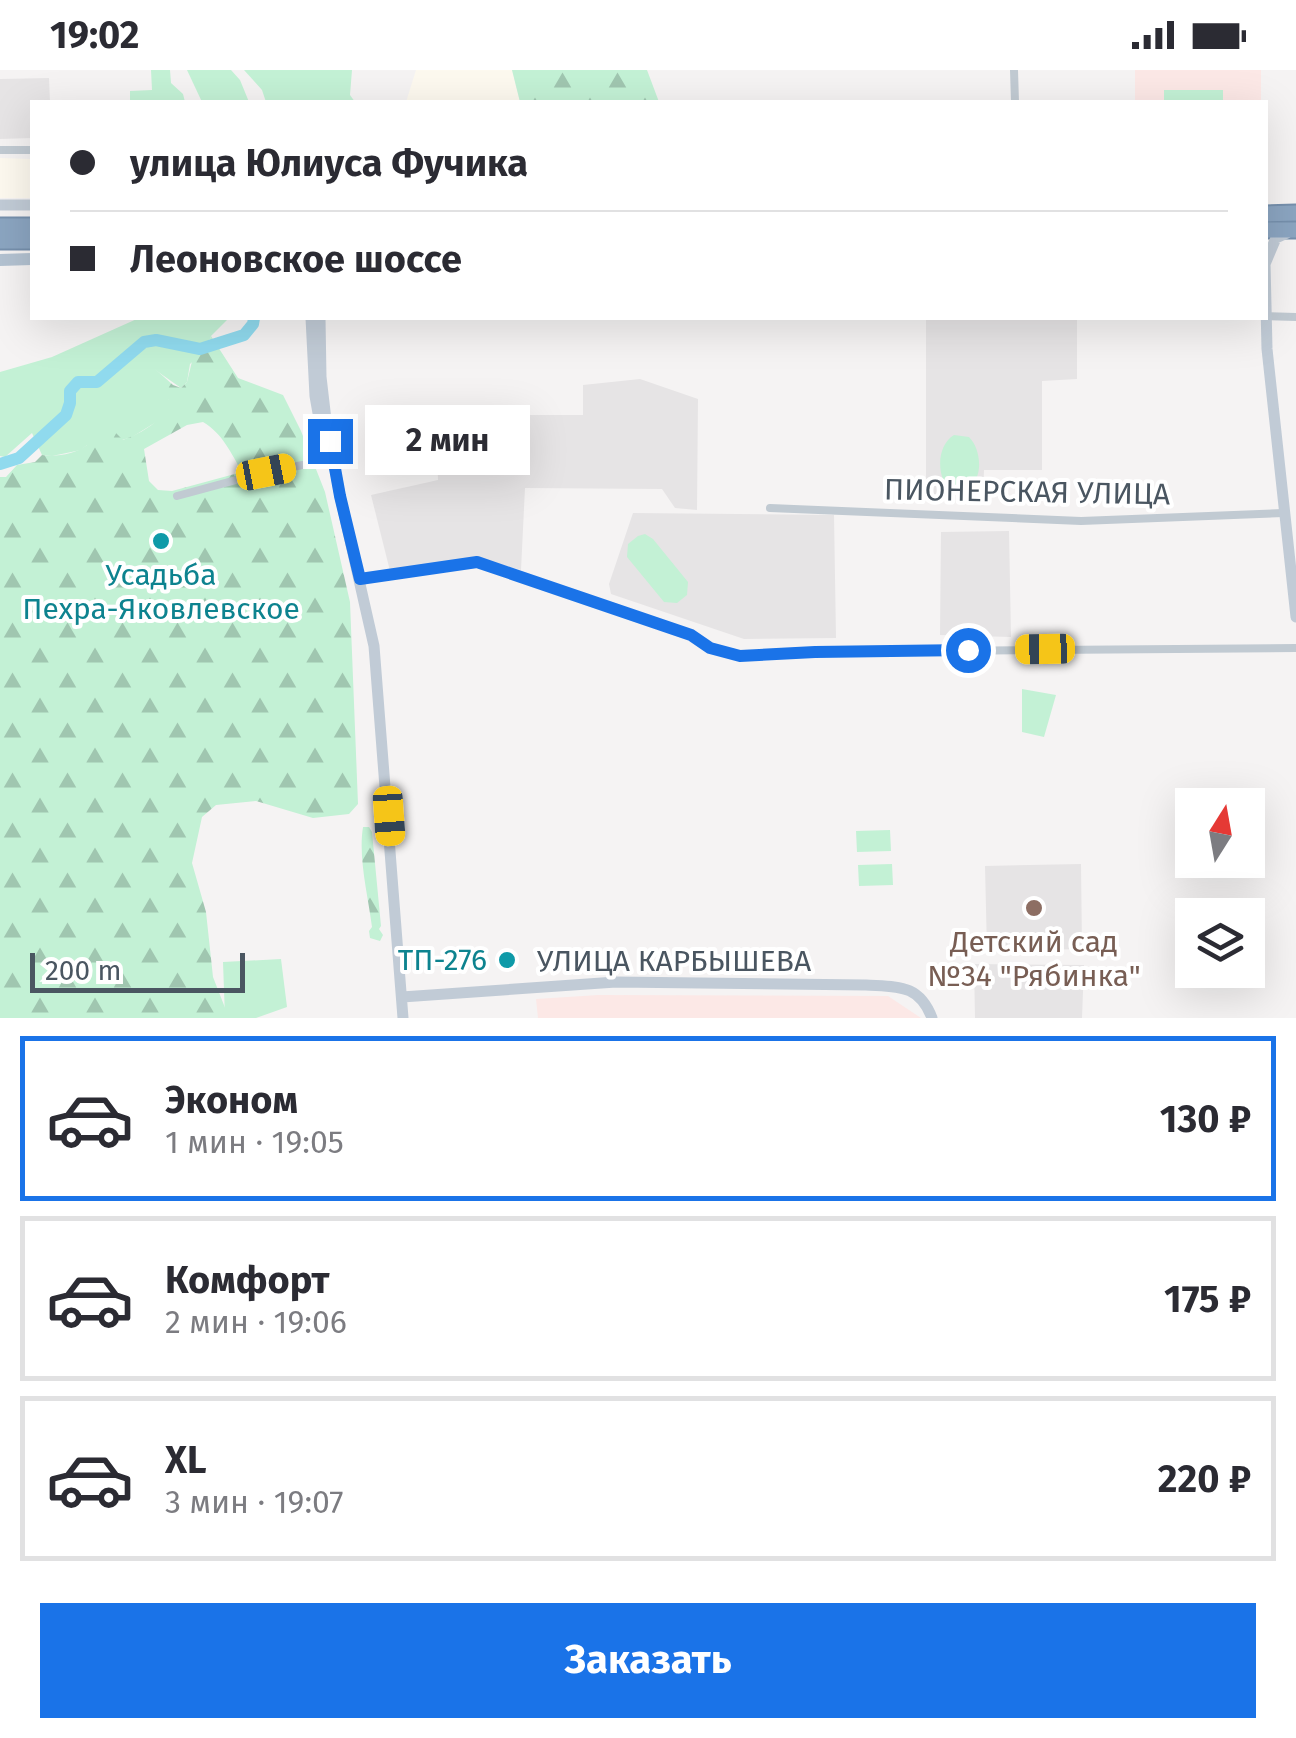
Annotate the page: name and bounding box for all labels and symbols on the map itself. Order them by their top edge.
callout: 2 мин [365,406,530,476]
route end [308,419,353,464]
car [234,452,298,492]
street label: ПИОНЕРСКАЯ УЛИЦА [884,472,1171,513]
marker: Усадьба Пехра-Яковлевское [150,530,172,552]
place label: Усадьба Пехра-Яковлевское [22,557,300,627]
route start [946,628,991,673]
car [1015,633,1075,665]
car [372,785,406,847]
north arrow [1175,788,1265,878]
marker: Детский сад №34 "Рябинка" [1023,897,1045,919]
place label: Детский сад №34 "Рябинка" [927,924,1141,994]
place label: ТП-276 [398,942,487,978]
street label: УЛИЦА КАРБЫШЕВА [537,943,812,979]
scale bar [30,948,245,993]
marker: ТП-276 [496,949,518,971]

